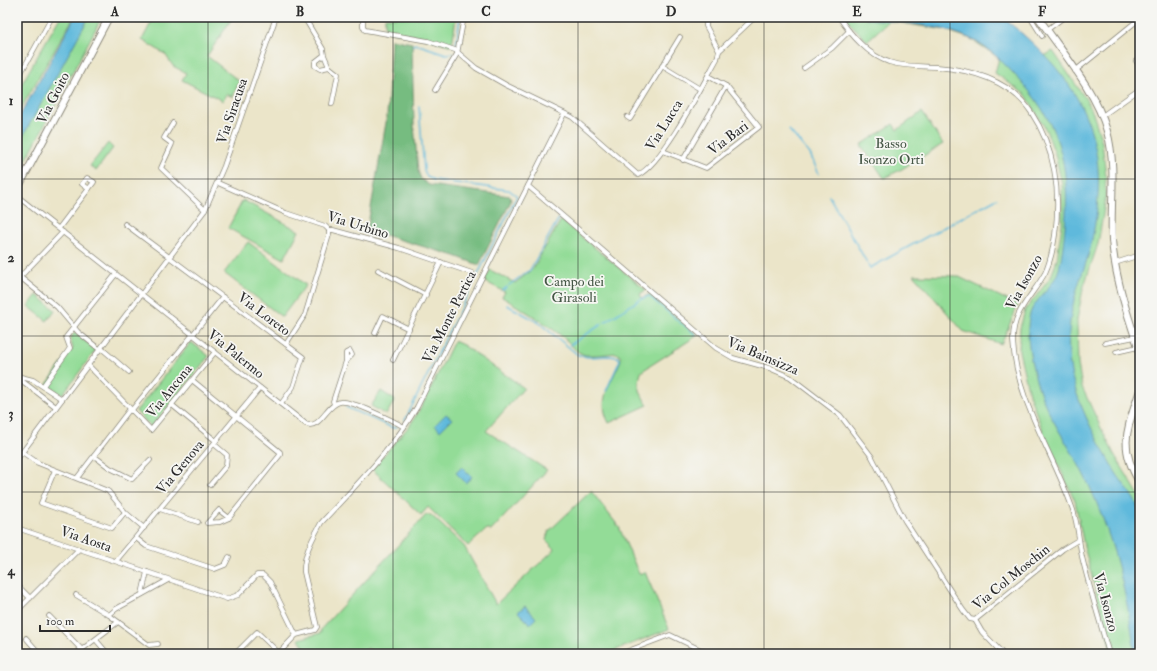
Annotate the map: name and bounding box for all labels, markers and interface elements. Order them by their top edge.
text: A [110,4,120,20]
text: B [296,4,304,20]
text: C [481,4,491,20]
text: D [666,4,677,20]
text: E [852,4,862,20]
text: F [1038,4,1047,20]
street label: Via Goito [33,69,73,127]
street label: Via Siracusa [213,76,251,146]
text: 1 [9,93,14,109]
street label: Via Lucca [642,96,686,154]
street label: Via Bari [704,117,752,159]
park label: Basso Isonzo Orti [858,135,924,168]
street label: Via Urbino [325,208,391,242]
text: 2 [8,250,15,266]
street label: Via Isonzo [1002,251,1046,312]
street label: Via Monte Pertica [418,268,480,366]
park label: Campo dei Girasoli [544,273,604,306]
street label: Via Loreto [234,289,294,339]
street label: Via Palermo [204,326,268,382]
street label: Via Bainsizza [725,333,802,379]
street label: Via Ancona [142,361,196,421]
text: 3 [9,406,14,422]
street label: Via Genova [152,436,208,498]
street label: Via Aosta [58,522,114,556]
street label: Via Col Moschin [969,541,1053,613]
text: 4 [6,563,15,579]
street label: Via Isonzo [1090,571,1122,634]
scale bar [40,607,110,633]
text: 100 m [46,614,75,629]

